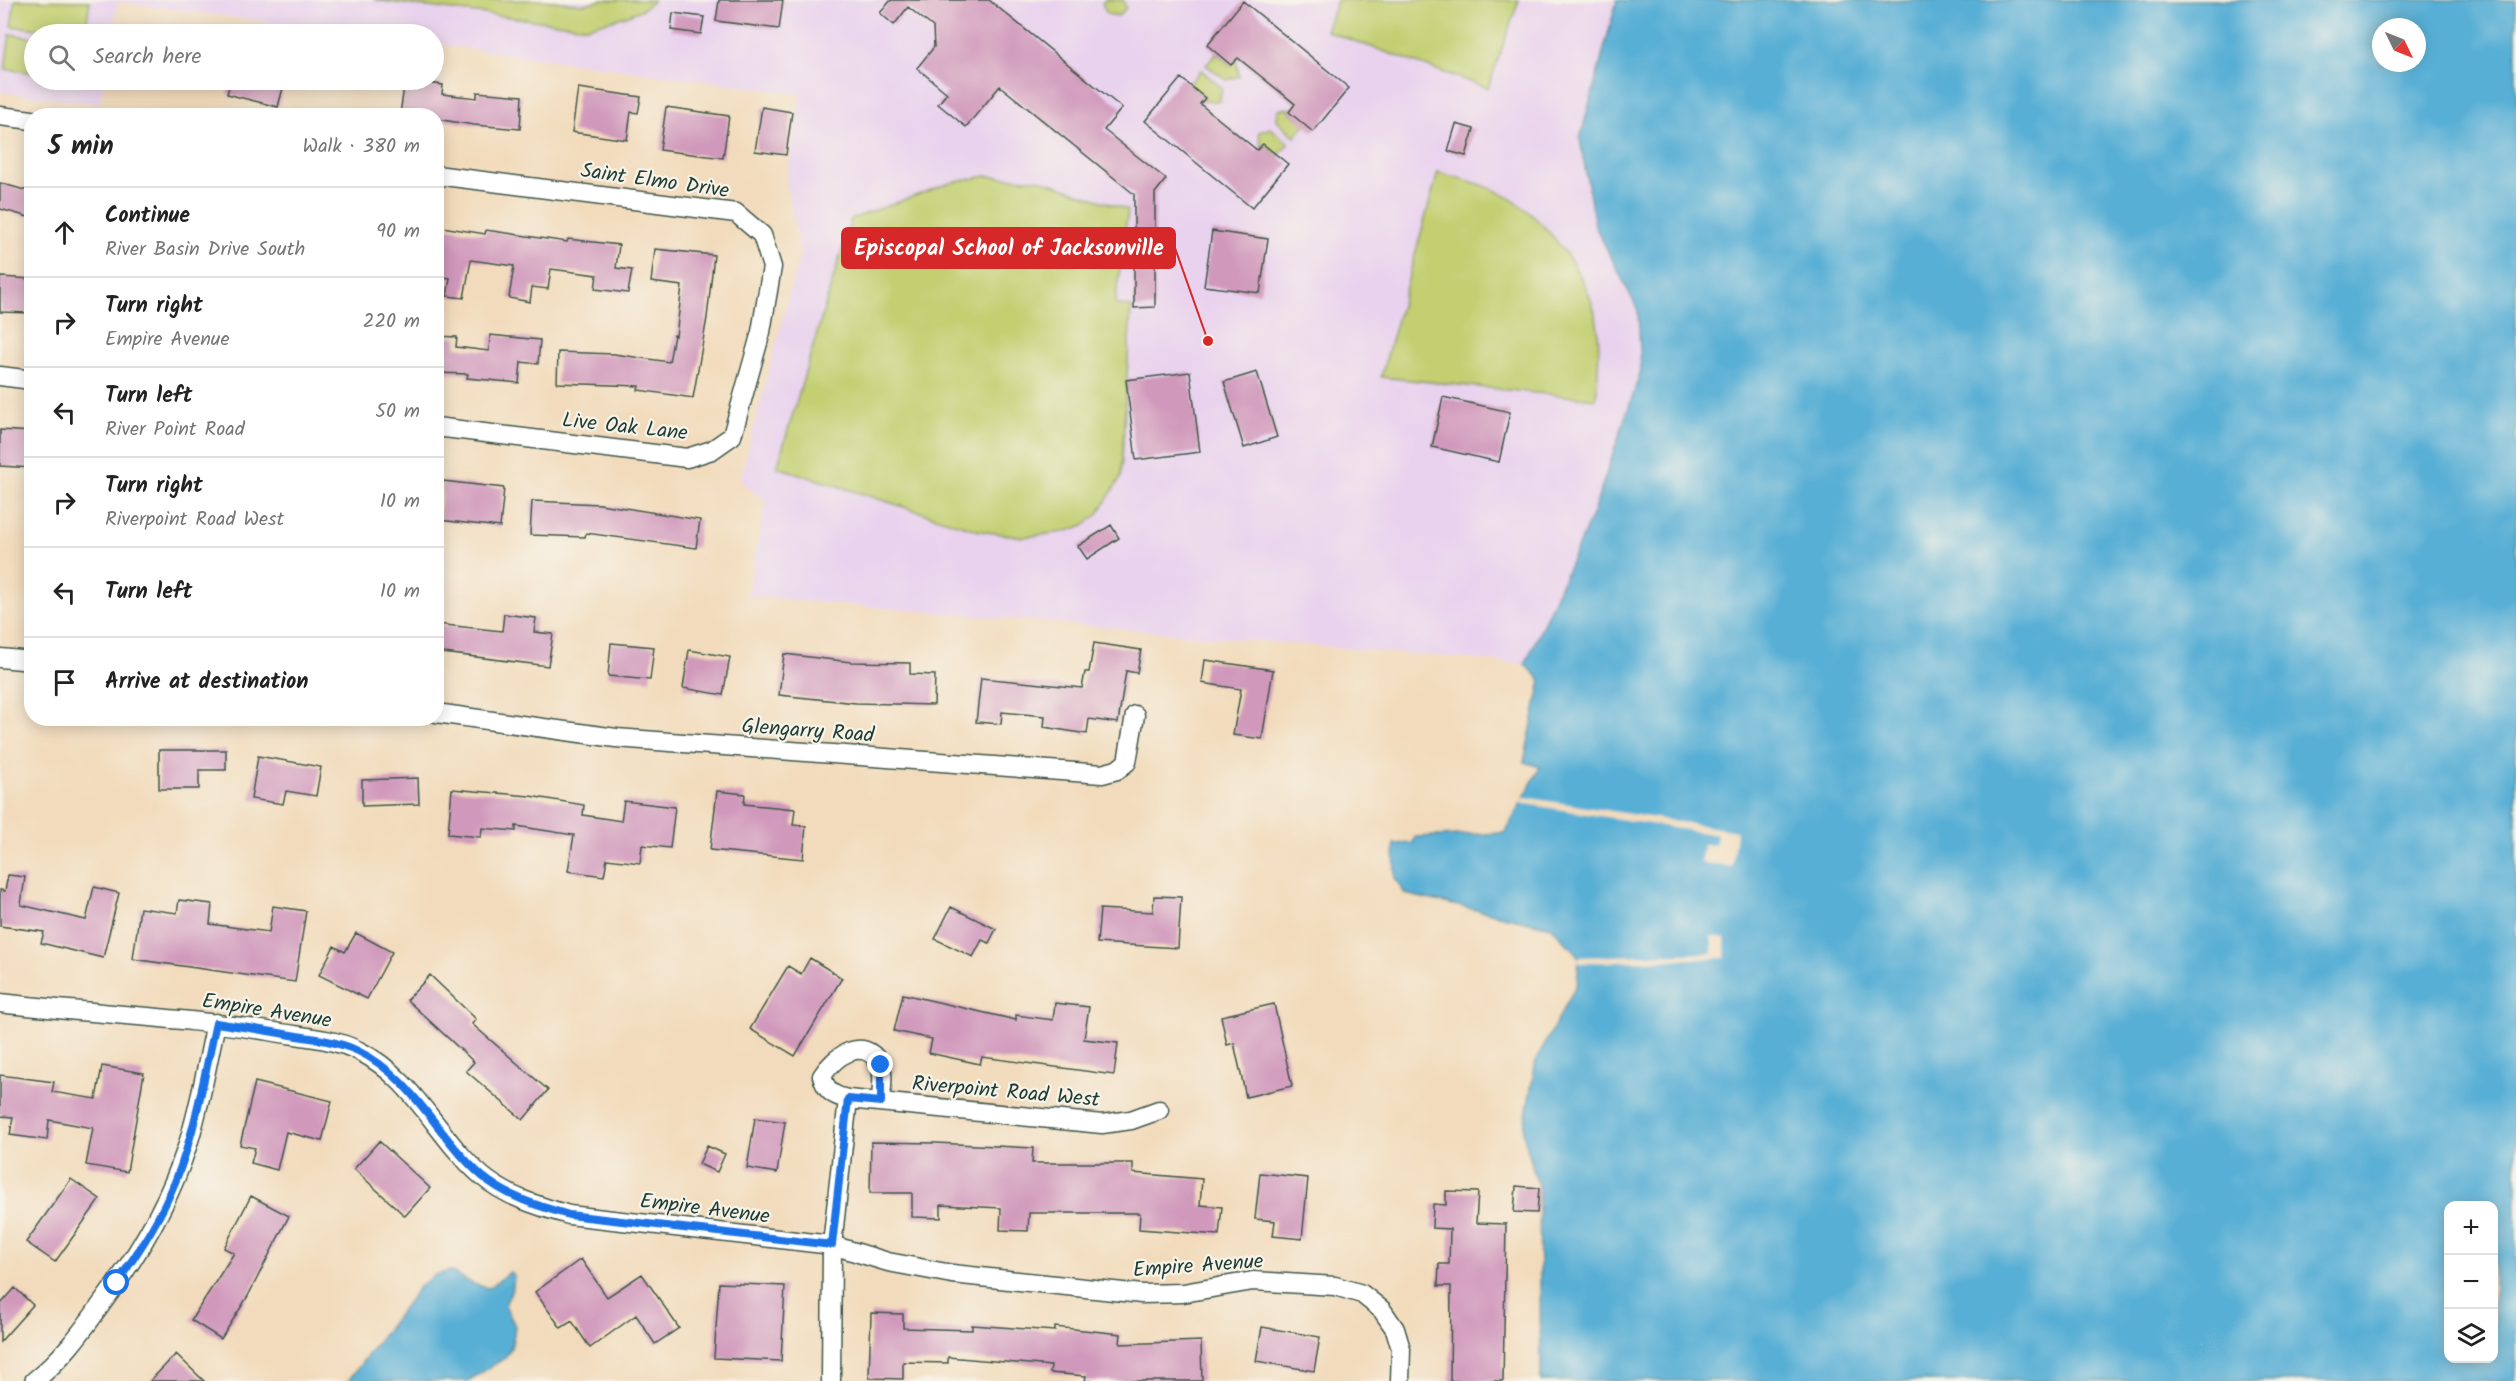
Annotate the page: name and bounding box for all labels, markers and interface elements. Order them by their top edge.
north arrow [2372,18,2426,72]
search box [24,24,444,90]
text: Search here [93,40,201,75]
icon: search [45,41,78,74]
text: 5 min [48,126,114,168]
text: Walk · 380 m [303,131,420,163]
street label: Saint Elmo Drive [578,155,732,208]
text: Continue [105,199,190,234]
icon: ahead [48,216,81,249]
text: 90 m [376,216,420,248]
callout: Episcopal School of Jacksonville [842,228,1175,268]
text: Episcopal School of Jacksonville [854,232,1164,267]
text: River Basin Drive South [105,234,305,266]
text: Turn right [105,289,203,324]
icon: right [48,306,81,339]
text: 220 m [363,306,420,338]
text: Empire Avenue [105,324,229,356]
text: Turn left [105,379,192,414]
icon: left [48,396,81,429]
text: 50 m [375,396,420,428]
street label: Live Oak Lane [560,404,690,451]
text: River Point Road [105,414,245,446]
text: Turn right [105,469,203,504]
icon: right [48,486,81,519]
text: 10 m [380,486,420,518]
text: Riverpoint Road West [105,504,284,536]
text: Turn left [105,575,192,610]
icon: left [48,576,81,609]
text: 10 m [380,576,420,608]
text: Arrive at destination [105,665,308,700]
icon: arrive [48,666,81,699]
street label: Glengarry Road [741,710,876,753]
street label: Empire Avenue [200,985,334,1038]
route end [867,1051,893,1077]
street label: Riverpoint Road West [911,1068,1102,1117]
street label: Empire Avenue [638,1185,772,1234]
map controls [2444,1201,2498,1363]
button: + [2444,1201,2498,1255]
street label: Empire Avenue [1132,1245,1265,1288]
button: − [2444,1255,2498,1309]
route start [103,1269,129,1295]
button: layers [2444,1309,2498,1363]

